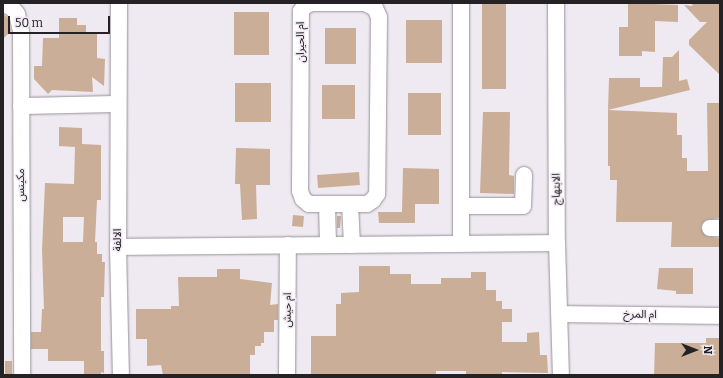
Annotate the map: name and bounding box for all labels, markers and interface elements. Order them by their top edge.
scale bar [10,8,112,34]
text: 50 m [15,16,43,30]
street label: ام الحيران [294,22,308,62]
street label: مكينس [14,168,28,202]
street label: الابتهاج [550,173,564,205]
street label: الالفة [111,229,125,251]
street label: ام حيش [281,293,295,327]
street label: ام المرخ [623,308,657,322]
north arrow [675,330,715,370]
text: N [701,346,714,354]

